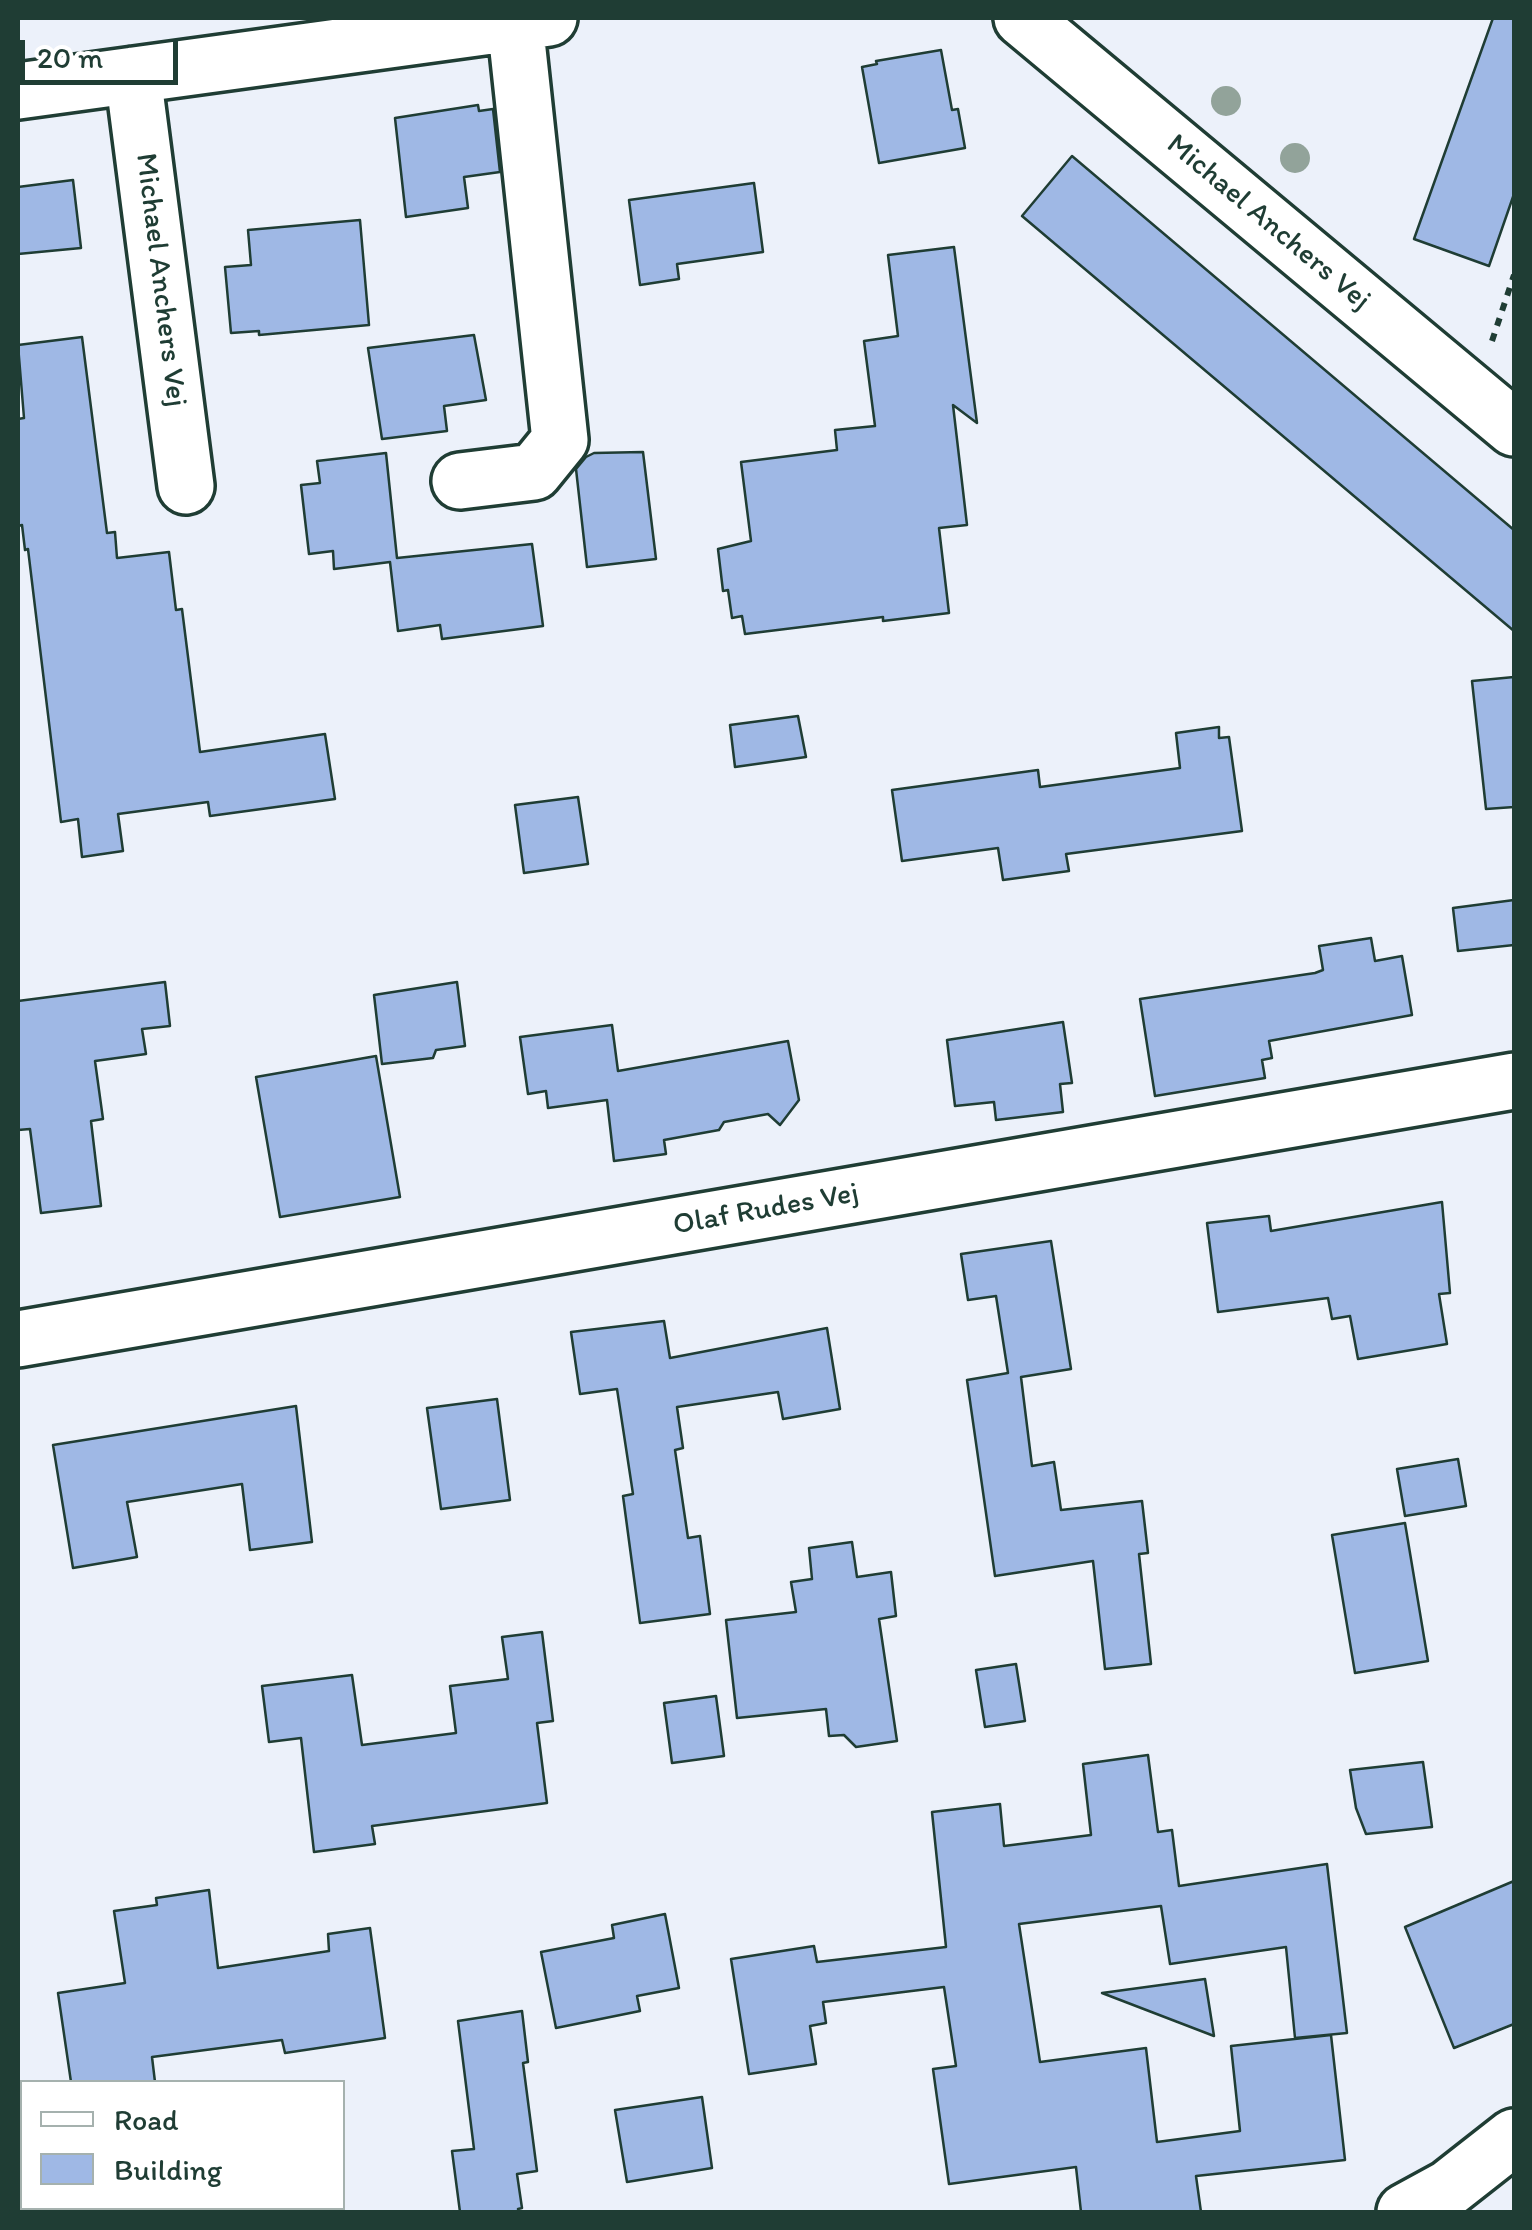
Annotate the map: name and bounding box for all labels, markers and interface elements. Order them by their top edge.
scale bar [25,20,182,82]
text: 20 m [37,39,103,76]
street label: Michael Anchers Vej [1159,127,1377,319]
street label: Michael Anchers Vej [127,151,193,409]
street label: Olaf Rudes Vej [670,1176,862,1244]
legend [20,2080,345,2210]
text: Road [114,2101,179,2138]
text: Building [114,2151,222,2188]

